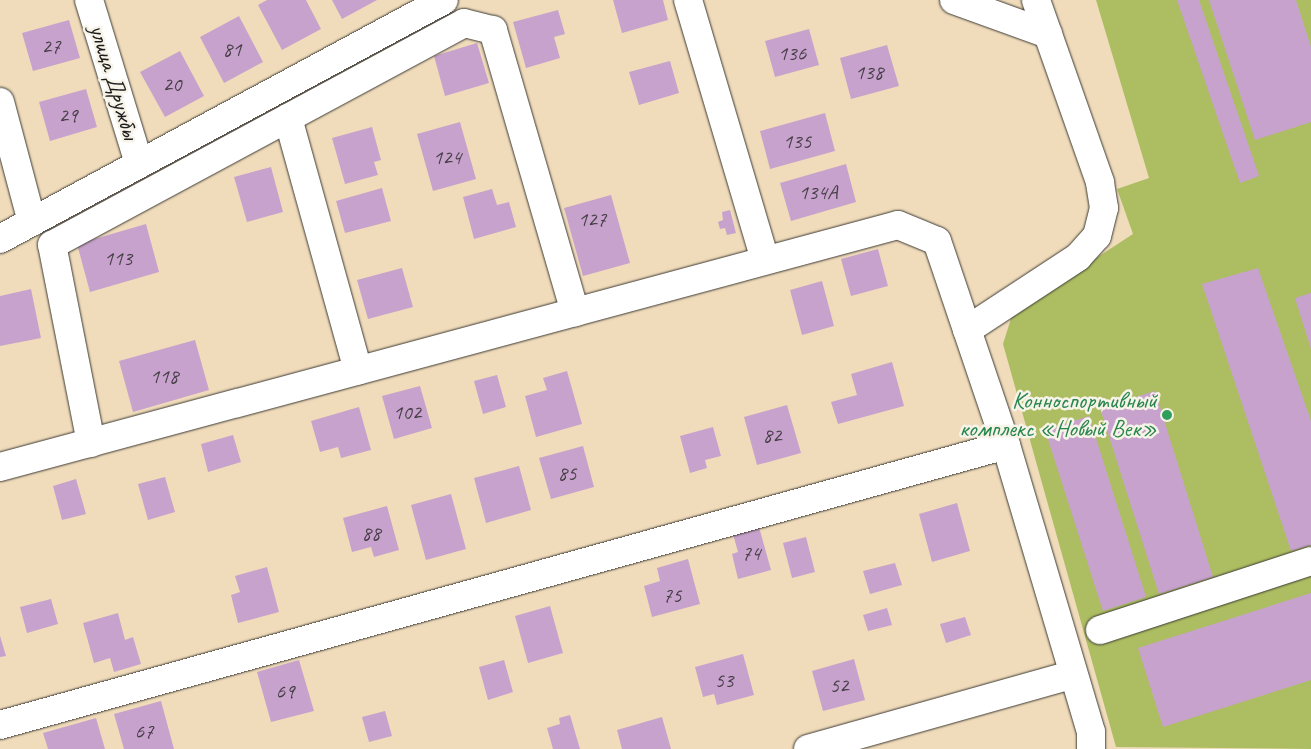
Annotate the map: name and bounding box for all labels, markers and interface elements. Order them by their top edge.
street label: улица Дружбы [83,22,145,142]
house number: 27 [42,33,60,59]
house number: 81 [223,36,241,62]
house number: 136 [778,40,806,66]
house number: 138 [855,59,883,85]
house number: 20 [163,71,181,97]
house number: 29 [59,102,77,128]
house number: 135 [783,128,811,154]
house number: 124 [433,144,461,170]
house number: 134А [799,179,837,205]
house number: 127 [578,206,606,232]
house number: 113 [104,245,132,271]
house number: 118 [150,363,178,389]
place label: Конноспортивный комплекс «Новый Век» [959,387,1157,443]
house number: 102 [393,399,421,425]
marker: Конноспортивный комплекс «Новый Век» [1161,409,1173,421]
house number: 82 [763,422,781,448]
house number: 85 [558,460,576,486]
house number: 88 [362,520,380,546]
house number: 74 [742,540,760,566]
house number: 75 [663,582,681,608]
house number: 53 [715,667,733,693]
house number: 52 [830,672,848,698]
house number: 69 [276,678,294,704]
house number: 67 [135,718,153,744]

